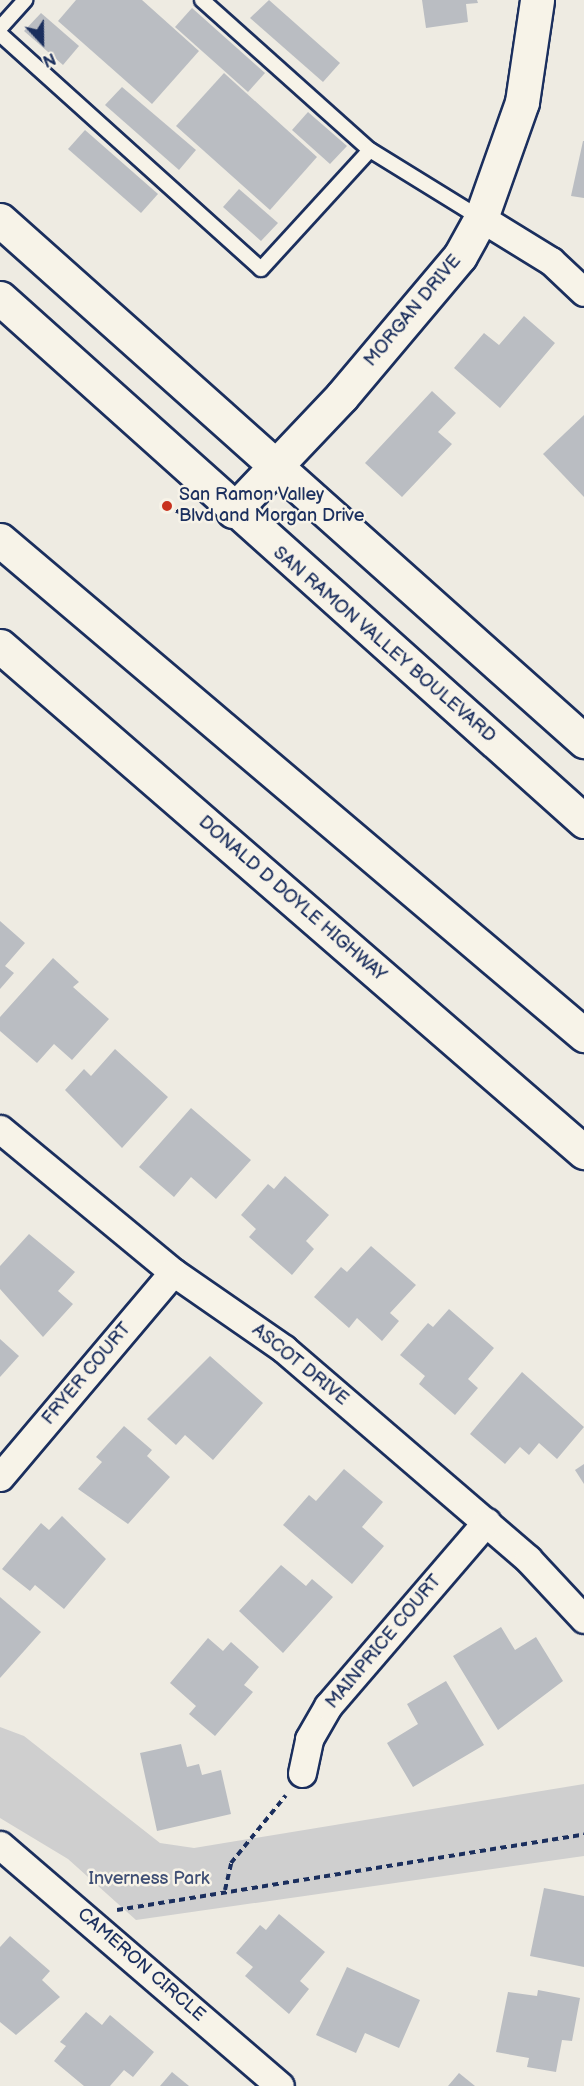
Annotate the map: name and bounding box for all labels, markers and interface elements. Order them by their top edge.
north arrow [12,12,72,72]
text: N [40,48,58,70]
street label: MORGAN DRIVE [360,251,466,371]
place label: San Ramon Valley Blvd and Morgan Drive [179,485,364,528]
marker: San Ramon Valley Blvd and Morgan Drive [160,499,174,513]
street label: SAN RAMON VALLEY BOULEVARD [268,542,500,748]
street label: DONALD D DOYLE HIGHWAY [194,812,390,986]
street label: FRYER COURT [38,1318,136,1430]
street label: ASCOT DRIVE [247,1320,353,1410]
street label: MAINPRICE COURT [322,1571,446,1713]
park label: Inverness Park [89,1868,209,1890]
street label: CAMERON CIRCLE [73,1904,209,2026]

